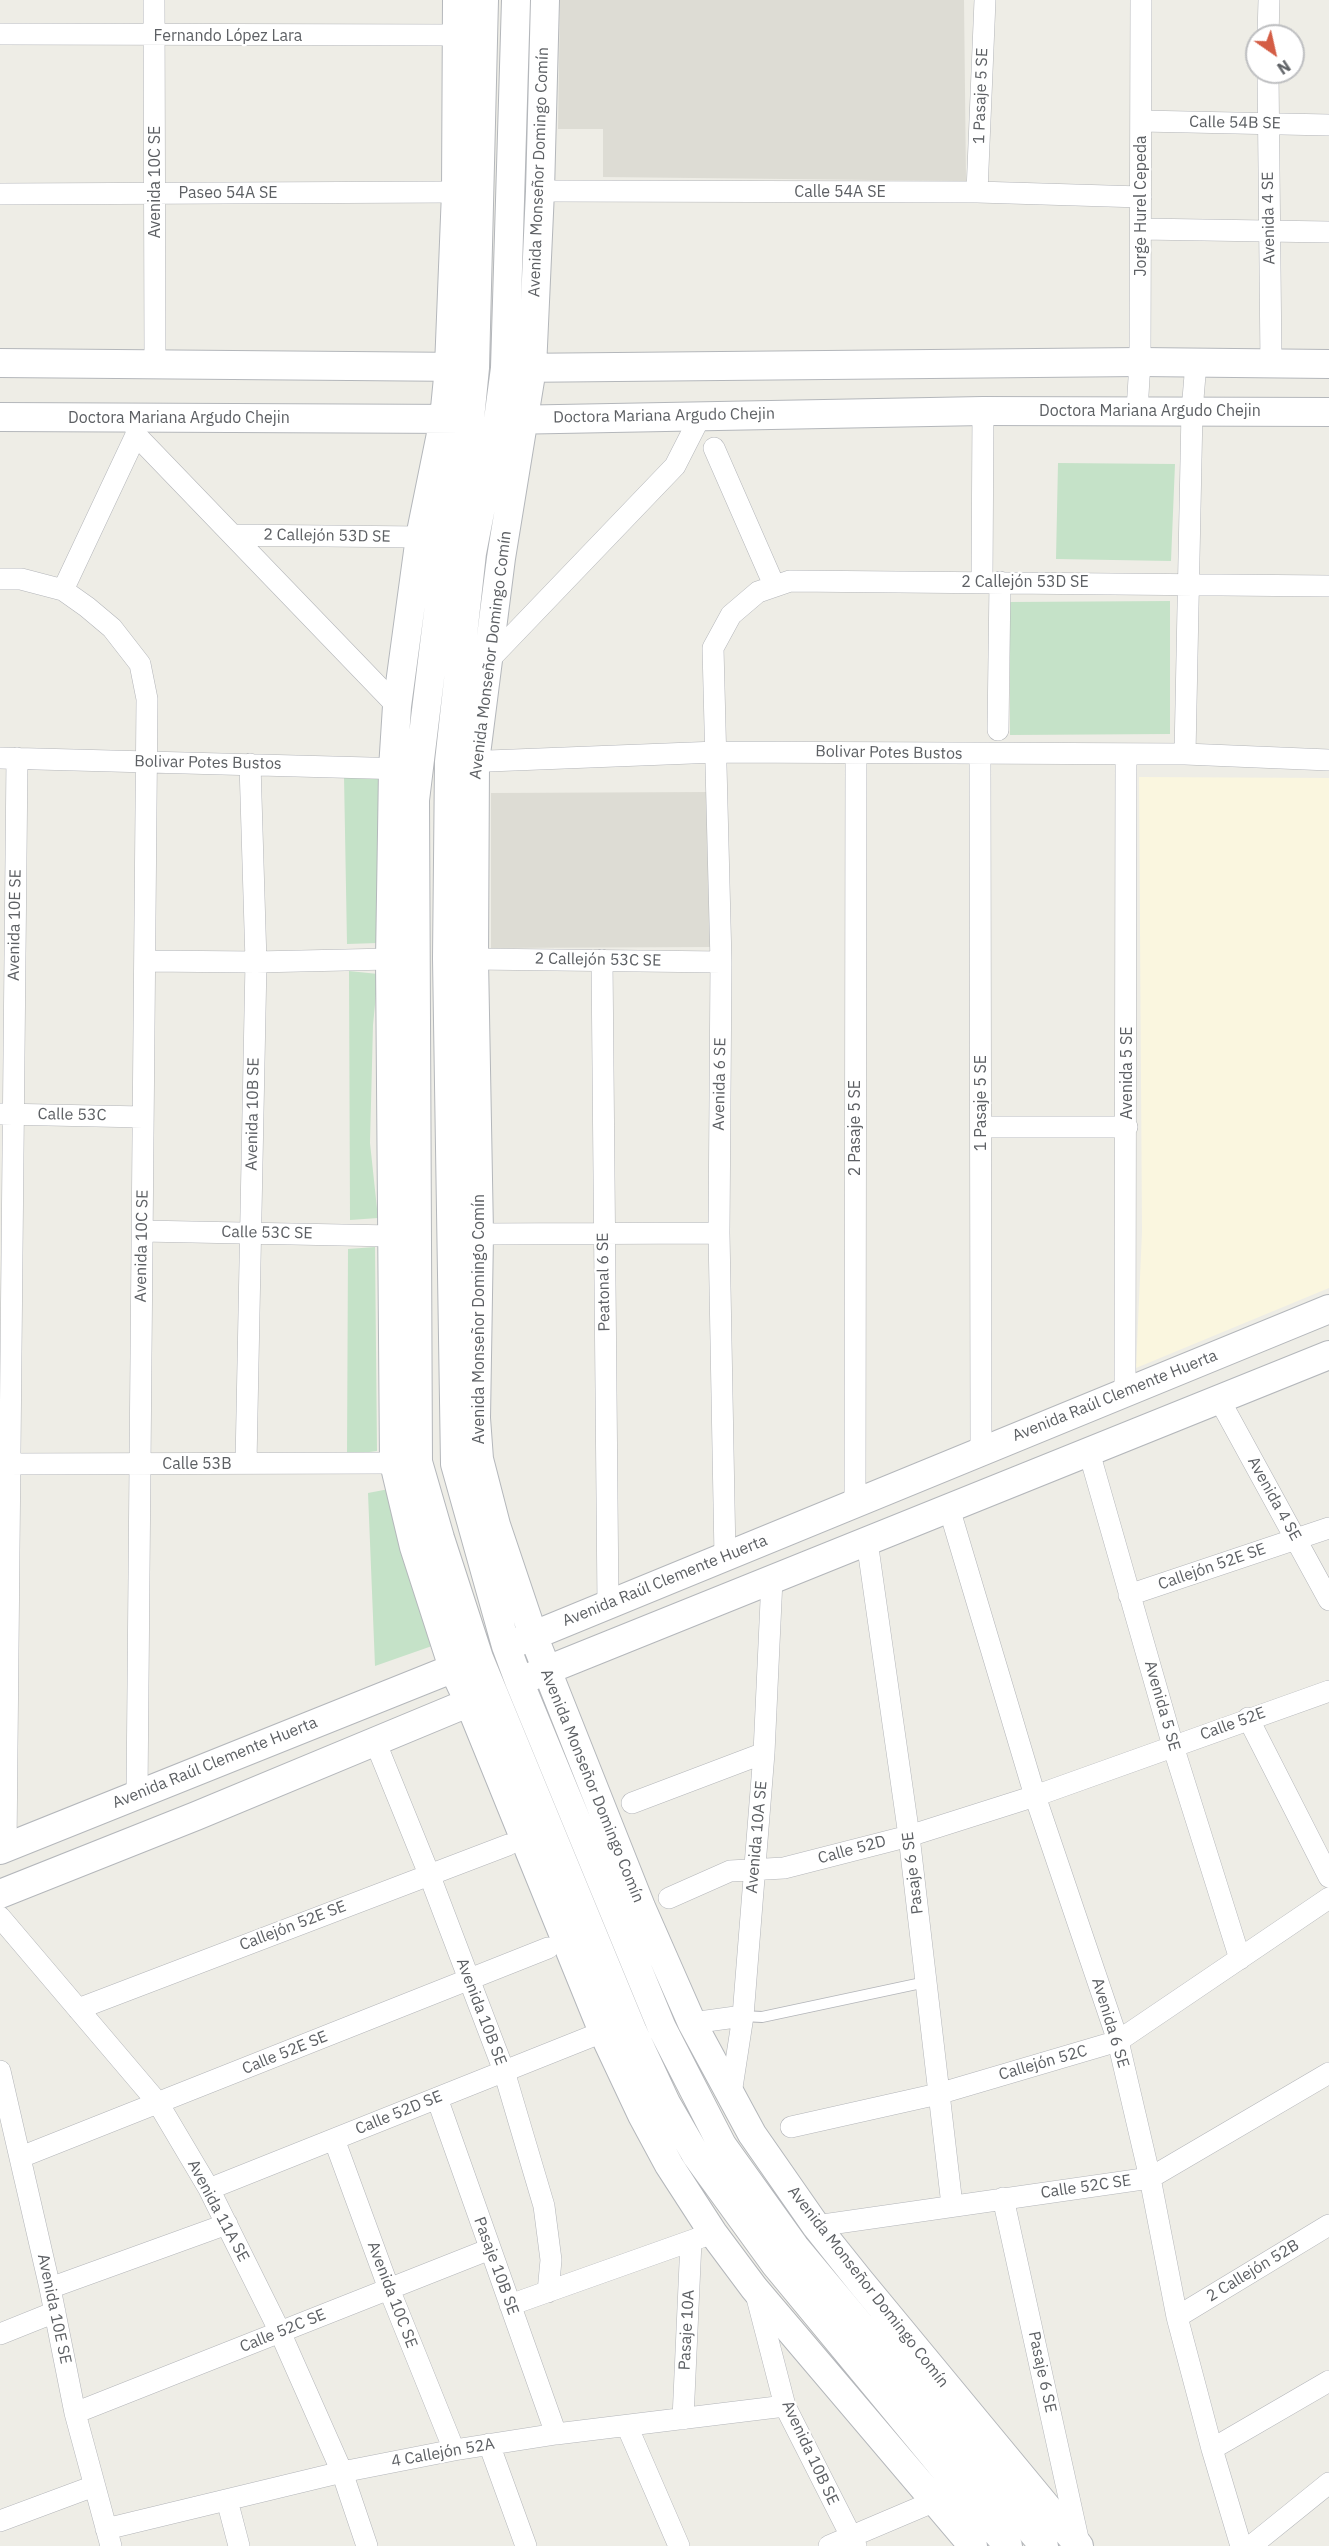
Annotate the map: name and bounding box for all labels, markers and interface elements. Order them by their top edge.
north arrow [1245,24,1305,84]
street label: Fernando López Lara [154,26,302,46]
street label: Avenida Monseñor Domingo Comín [525,47,553,297]
street label: 1 Pasaje 5 SE [970,48,992,144]
text: N [1274,56,1294,79]
street label: Calle 54B SE [1189,113,1281,133]
street label: Avenida 10C SE [145,126,165,238]
street label: Jorge Hurel Cepeda [1131,135,1151,277]
street label: Avenida 4 SE [1259,171,1279,265]
street label: Calle 54A SE [794,182,886,202]
street label: Paseo 54A SE [178,183,278,203]
street label: Doctora Mariana Argudo Chejin [1039,401,1261,421]
street label: Doctora Mariana Argudo Chejin [553,404,775,428]
street label: Doctora Mariana Argudo Chejin [68,408,290,428]
street label: 2 Callejón 53D SE [263,525,391,547]
street label: Avenida Monseñor Domingo Comín [466,530,516,780]
street label: 2 Callejón 53D SE [961,572,1089,592]
street label: Bolivar Potes Bustos [815,742,963,764]
street label: Bolivar Potes Bustos [134,752,282,774]
street label: Avenida 10E SE [4,869,26,981]
street label: 2 Callejón 53C SE [535,949,661,971]
street label: Avenida 5 SE [1117,1026,1137,1120]
street label: Avenida 6 SE [710,1037,730,1131]
street label: 1 Pasaje 5 SE [971,1055,991,1151]
street label: Avenida 10B SE [242,1057,264,1171]
street label: 2 Pasaje 5 SE [845,1080,865,1176]
street label: Calle 53C [37,1105,107,1125]
street label: Avenida 10C SE [131,1189,153,1303]
street label: Avenida Monseñor Domingo Comín [469,1194,489,1444]
street label: Calle 53C SE [221,1223,313,1243]
street label: Peatonal 6 SE [594,1232,614,1332]
street label: Avenida Raúl Clemente Huerta [1010,1346,1220,1446]
street label: Calle 53B [162,1454,232,1474]
street label: Avenida 4 SE [1243,1454,1305,1544]
street label: Avenida Raúl Clemente Huerta [560,1531,770,1631]
street label: Callejón 52E SE [1156,1540,1268,1594]
street label: Avenida 5 SE [1140,1659,1184,1753]
street label: Avenida Monseñor Domingo Comín [536,1666,648,1906]
street label: Calle 52E [1198,1703,1268,1745]
street label: Avenida Raúl Clemente Huerta [110,1713,320,1813]
street label: Avenida 10A SE [743,1780,771,1894]
street label: Pasaje 6 SE [898,1831,928,1915]
street label: Calle 52D [816,1832,888,1868]
street label: Callejón 52E SE [237,1897,349,1955]
street label: Avenida 10B SE [452,1956,510,2068]
street label: Avenida 6 SE [1087,1976,1133,2070]
street label: Calle 52E SE [239,2027,331,2079]
street label: Callejón 52C [997,2041,1089,2085]
street label: Calle 52D SE [353,2087,445,2139]
street label: Avenida 11A SE [183,2157,253,2265]
street label: Calle 52C SE [1040,2171,1132,2203]
street label: Avenida Monseñor Domingo Comín [783,2182,953,2392]
street label: Pasaje 10B SE [469,2214,523,2318]
street label: 2 Callejón 52B [1203,2236,1303,2306]
street label: Avenida 10C SE [363,2239,421,2351]
street label: Avenida 10E SE [33,2252,75,2366]
street label: Pasaje 10A [675,2289,699,2371]
street label: Calle 52C SE [237,2305,329,2357]
street label: Pasaje 6 SE [1024,2329,1060,2415]
street label: Avenida 10B SE [777,2398,843,2508]
street label: 4 Callejón 52A [390,2434,496,2472]

